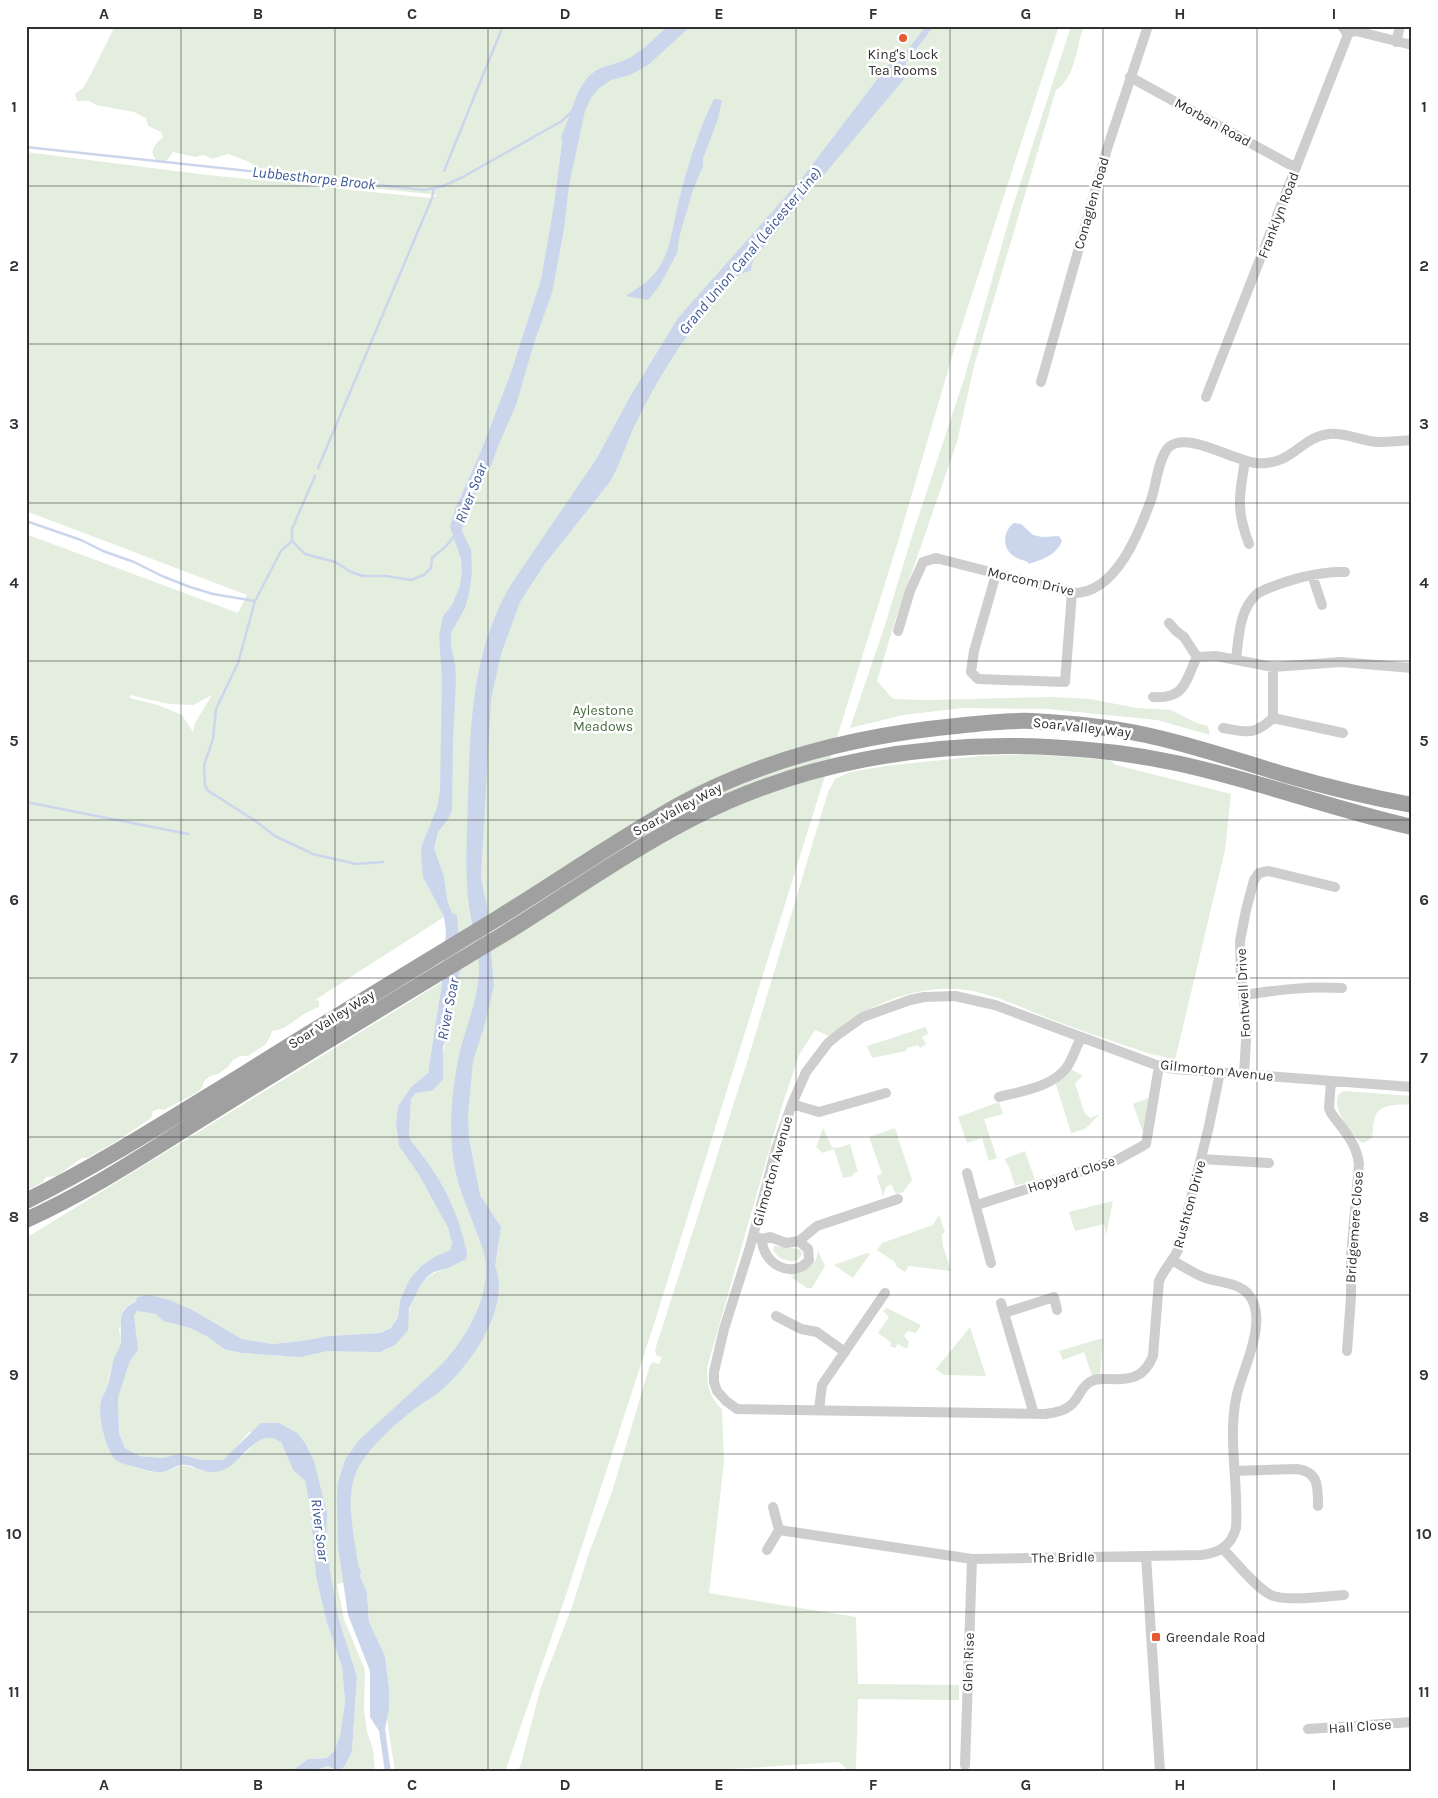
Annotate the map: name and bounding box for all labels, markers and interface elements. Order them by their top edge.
text: A [99,4,109,23]
text: B [253,4,263,23]
text: C [407,4,417,23]
text: D [560,4,571,23]
text: E [714,4,724,23]
text: F [869,4,878,23]
text: G [1021,4,1031,23]
text: H [1174,4,1186,23]
text: I [1332,4,1336,23]
marker: King's Lock Tea Rooms [897,32,909,44]
place label: King's Lock Tea Rooms [868,46,939,79]
street label: Morban Road [1172,95,1254,150]
text: 1 [11,97,17,116]
text: 1 [1421,97,1427,116]
street label: Conaglen Road [1070,155,1113,251]
water label: Lubbesthorpe Brook [251,163,377,193]
water label: Grand Union Canal (Leicester Line) [675,164,825,338]
street label: Franklyn Road [1254,170,1303,261]
text: 2 [9,256,19,275]
text: 2 [1419,256,1429,275]
text: 3 [9,414,19,433]
text: 3 [1419,414,1429,433]
water label: River Soar [451,460,491,525]
street label: Morcom Drive [986,563,1076,600]
text: 4 [9,573,19,592]
text: 4 [1419,573,1429,592]
park label: Aylestone Meadows [572,702,634,735]
street label: Soar Valley Way [1032,714,1132,741]
text: 5 [9,731,19,750]
text: 5 [1419,731,1429,750]
street label: Soar Valley Way [630,779,725,840]
text: 6 [9,890,19,909]
text: 6 [1419,890,1429,909]
street label: Fontwell Drive [1233,948,1254,1038]
water label: River Soar [433,976,463,1041]
street label: Soar Valley Way [285,986,378,1053]
text: 7 [10,1048,18,1067]
text: 7 [1420,1048,1428,1067]
street label: Gilmorton Avenue [1160,1056,1274,1085]
street label: Gilmorton Avenue [749,1114,796,1228]
street label: Hopyard Close [1025,1152,1117,1197]
street label: Rushton Drive [1170,1158,1209,1250]
street label: Bridgemere Close [1342,1171,1367,1283]
text: 8 [9,1207,19,1226]
text: 8 [1419,1207,1429,1226]
text: 9 [9,1365,19,1384]
text: 9 [1419,1365,1429,1384]
water label: River Soar [307,1498,333,1563]
text: 10 [6,1524,22,1543]
text: 10 [1416,1524,1432,1543]
street label: The Bridle [1031,1548,1095,1567]
place label: Greendale Road [1166,1629,1266,1646]
marker: Greendale Road [1150,1631,1162,1643]
street label: Glen Rise [959,1632,978,1692]
text: 11 [8,1682,20,1701]
text: 11 [1418,1682,1430,1701]
street label: Hall Close [1328,1716,1392,1737]
text: A [99,1775,109,1794]
text: B [253,1775,263,1794]
text: C [407,1775,417,1794]
text: D [560,1775,571,1794]
text: E [714,1775,724,1794]
text: F [869,1775,878,1794]
text: G [1021,1775,1031,1794]
text: H [1174,1775,1186,1794]
text: I [1332,1775,1336,1794]

